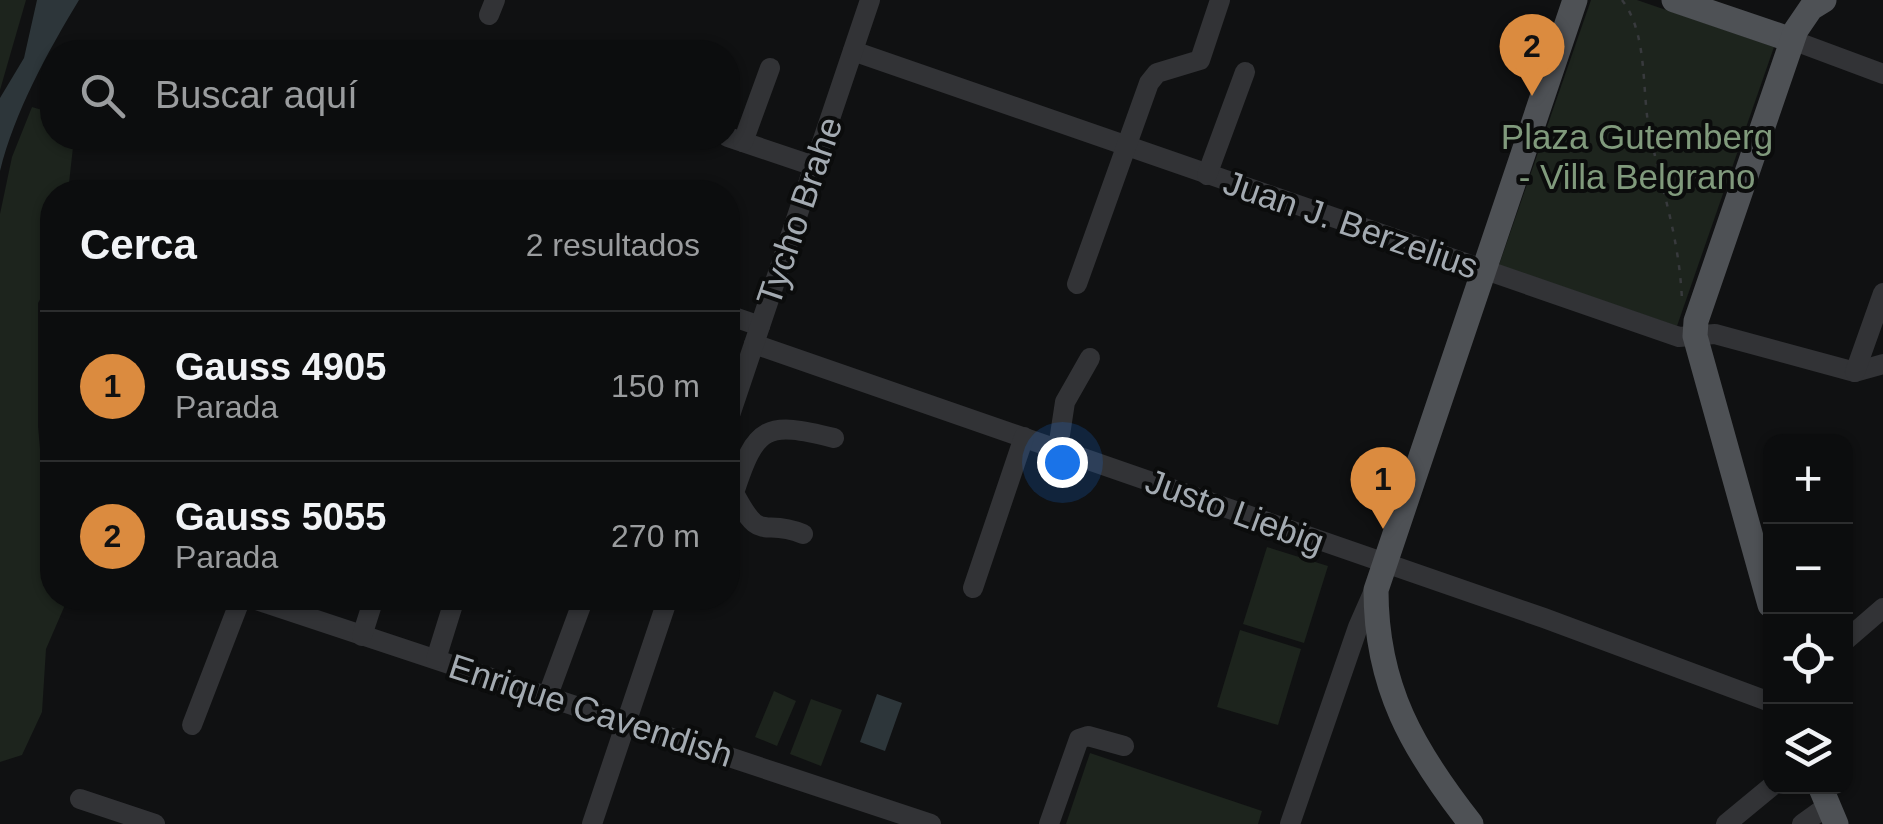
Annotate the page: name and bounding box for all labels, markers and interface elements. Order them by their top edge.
pin: 2 [1500,13,1564,96]
search box [40,40,740,150]
icon: search [75,68,130,123]
text: Buscar aquí [155,74,358,116]
street label: Tycho Brahe [749,112,849,310]
park label: Plaza Gutemberg - Villa Belgrano [1501,117,1773,196]
street label: Juan J. Berzelius [1219,162,1483,286]
text: Cerca [80,221,197,268]
text: 2 resultados [526,227,700,263]
text: Gauss 4905 [175,346,386,388]
text: 1 [104,368,121,404]
text: 150 m [611,368,700,404]
text: Parada [175,389,278,425]
map controls [1763,434,1853,794]
button: + [1763,434,1853,524]
your location [1037,437,1088,488]
pin: 1 [1350,446,1416,529]
street label: Justo Liebig [1141,461,1329,561]
text: Gauss 5055 [175,496,386,538]
text: 2 [104,518,121,554]
text: 270 m [611,518,700,554]
button: − [1763,524,1853,614]
text: Parada [175,539,278,575]
button: locate [1763,614,1853,704]
street label: Enrique Cavendish [444,646,738,774]
button: layers [1763,704,1853,794]

